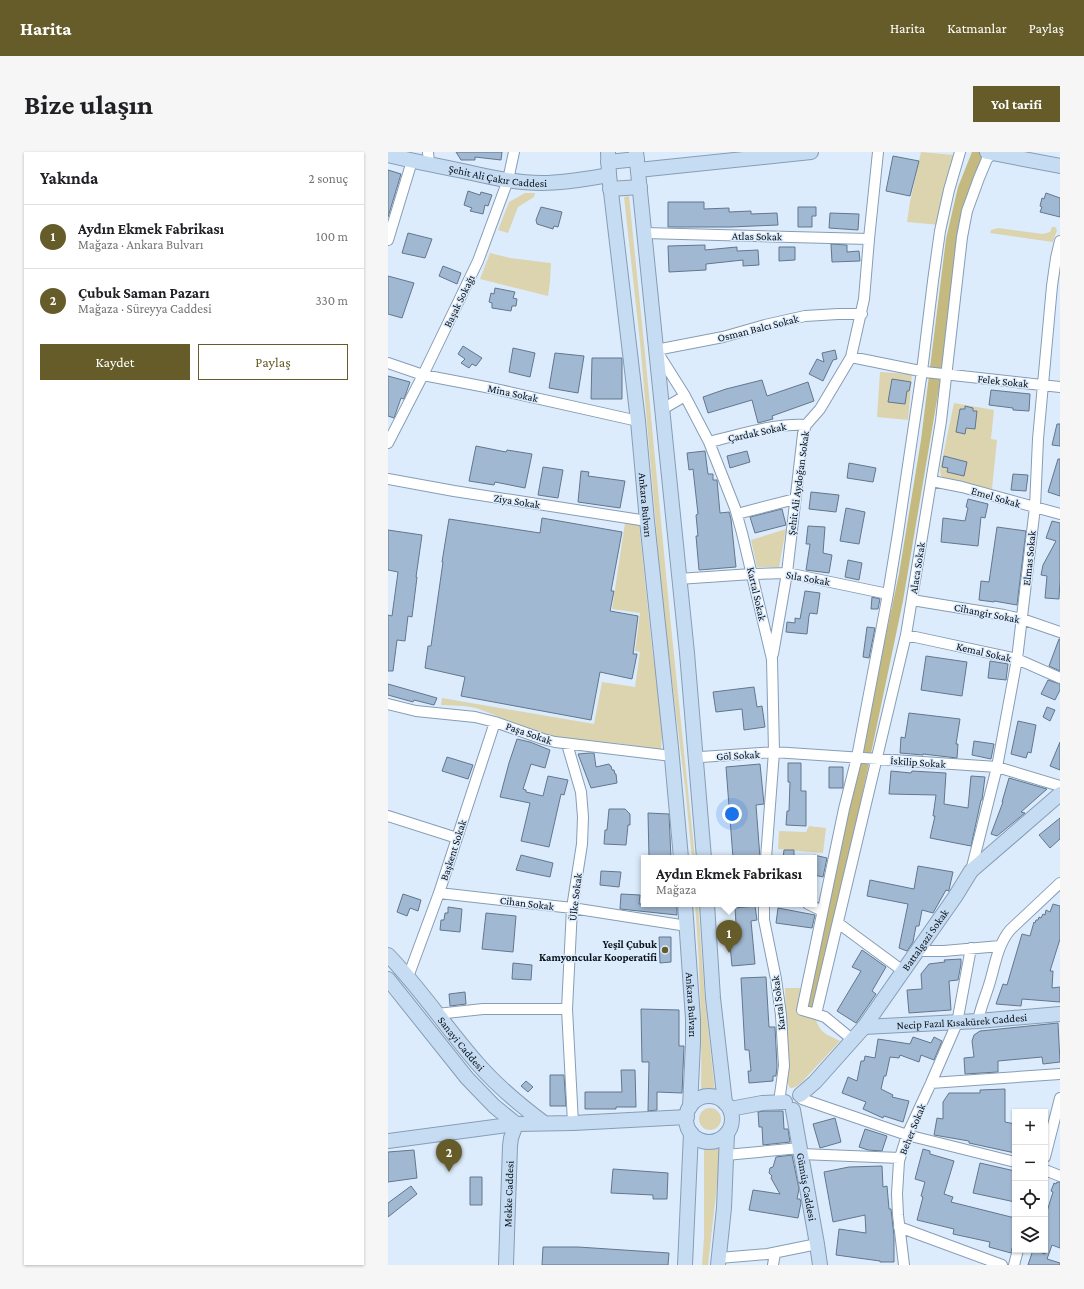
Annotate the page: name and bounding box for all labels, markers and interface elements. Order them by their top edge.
text: Harita [20,18,71,39]
text: Harita [890,20,925,36]
text: Katmanlar [947,20,1007,36]
text: Paylaş [1029,20,1064,36]
button: Yol tarifi [973,86,1060,122]
text: Bize ulaşın [24,89,153,120]
street label: Şehit Ali Çakır Caddesi [447,162,547,189]
text: Yakında [40,169,98,188]
text: 2 sonuç [309,171,348,186]
text: Aydın Ekmek Fabrikası [78,221,224,237]
text: 1 [51,229,55,244]
text: 100 m [316,229,348,244]
street label: Atlas Sokak [732,230,783,242]
text: Mağaza · Ankara Bulvarı [78,237,203,252]
street label: Başak Sokağı [441,273,478,330]
text: Çubuk Saman Pazarı [78,285,210,301]
text: 2 [50,293,56,308]
text: 330 m [315,293,348,308]
text: Mağaza · Süreyya Caddesi [78,301,212,316]
street label: Osman Balcı Sokak [716,312,801,344]
button: Kaydet [40,344,190,380]
button: Paylaş [198,344,348,380]
street label: Felek Sokak [977,372,1030,390]
street label: Mina Sokak [487,382,540,404]
street label: Çardak Sokak [727,420,788,445]
street label: Şehit Ali Aydoğan Sokak [785,429,812,536]
street label: Ankara Bulvarı [637,472,655,538]
street label: Emel Sokak [970,484,1023,510]
street label: Ziya Sokak [493,491,542,512]
street label: Elmas Sokak [1020,529,1038,586]
street label: Alaca Sokak [907,541,927,595]
street label: Kartal Sokak [745,566,769,623]
street label: Sıla Sokak [785,568,832,588]
street label: Cihangir Sokak [953,601,1022,626]
street label: Kemal Sokak [955,640,1013,664]
street label: Paşa Sokak [504,720,554,748]
street label: Göl Sokak [716,748,761,762]
street label: İskilip Sokak [890,754,947,771]
your location [722,804,742,824]
street label: Başkent Sokak [438,817,470,882]
popup [641,855,817,907]
text: Aydın Ekmek Fabrikası [656,866,802,882]
street label: Ülke Sokak [566,872,584,922]
text: Mağaza [656,882,697,897]
street label: Cihan Sokak [499,894,556,912]
street label: Battalgazi Sokak [899,906,951,973]
pin: 1 [716,920,742,953]
place label: Yeşil Çubuk Kamyoncular Kooperatifi [539,938,658,963]
marker: Yeşil Çubuk Kamyoncular Kooperatifi [660,945,670,955]
street label: Ankara Bulvarı [684,972,699,1037]
street label: Kartal Sokak [769,974,787,1031]
street label: Necip Fazıl Kısakürek Caddesi [896,1011,1028,1031]
street label: Sanayi Caddesi [436,1014,487,1073]
street label: Beher Sokak [896,1101,928,1156]
map controls [1012,1109,1048,1253]
button: + [1012,1109,1048,1145]
pin: 2 [436,1139,462,1172]
button: − [1012,1145,1048,1181]
street label: Gümüş Caddesi [795,1152,819,1222]
street label: Mekke Caddesi [501,1160,516,1227]
button: locate [1012,1181,1048,1217]
button: layers [1012,1217,1048,1253]

